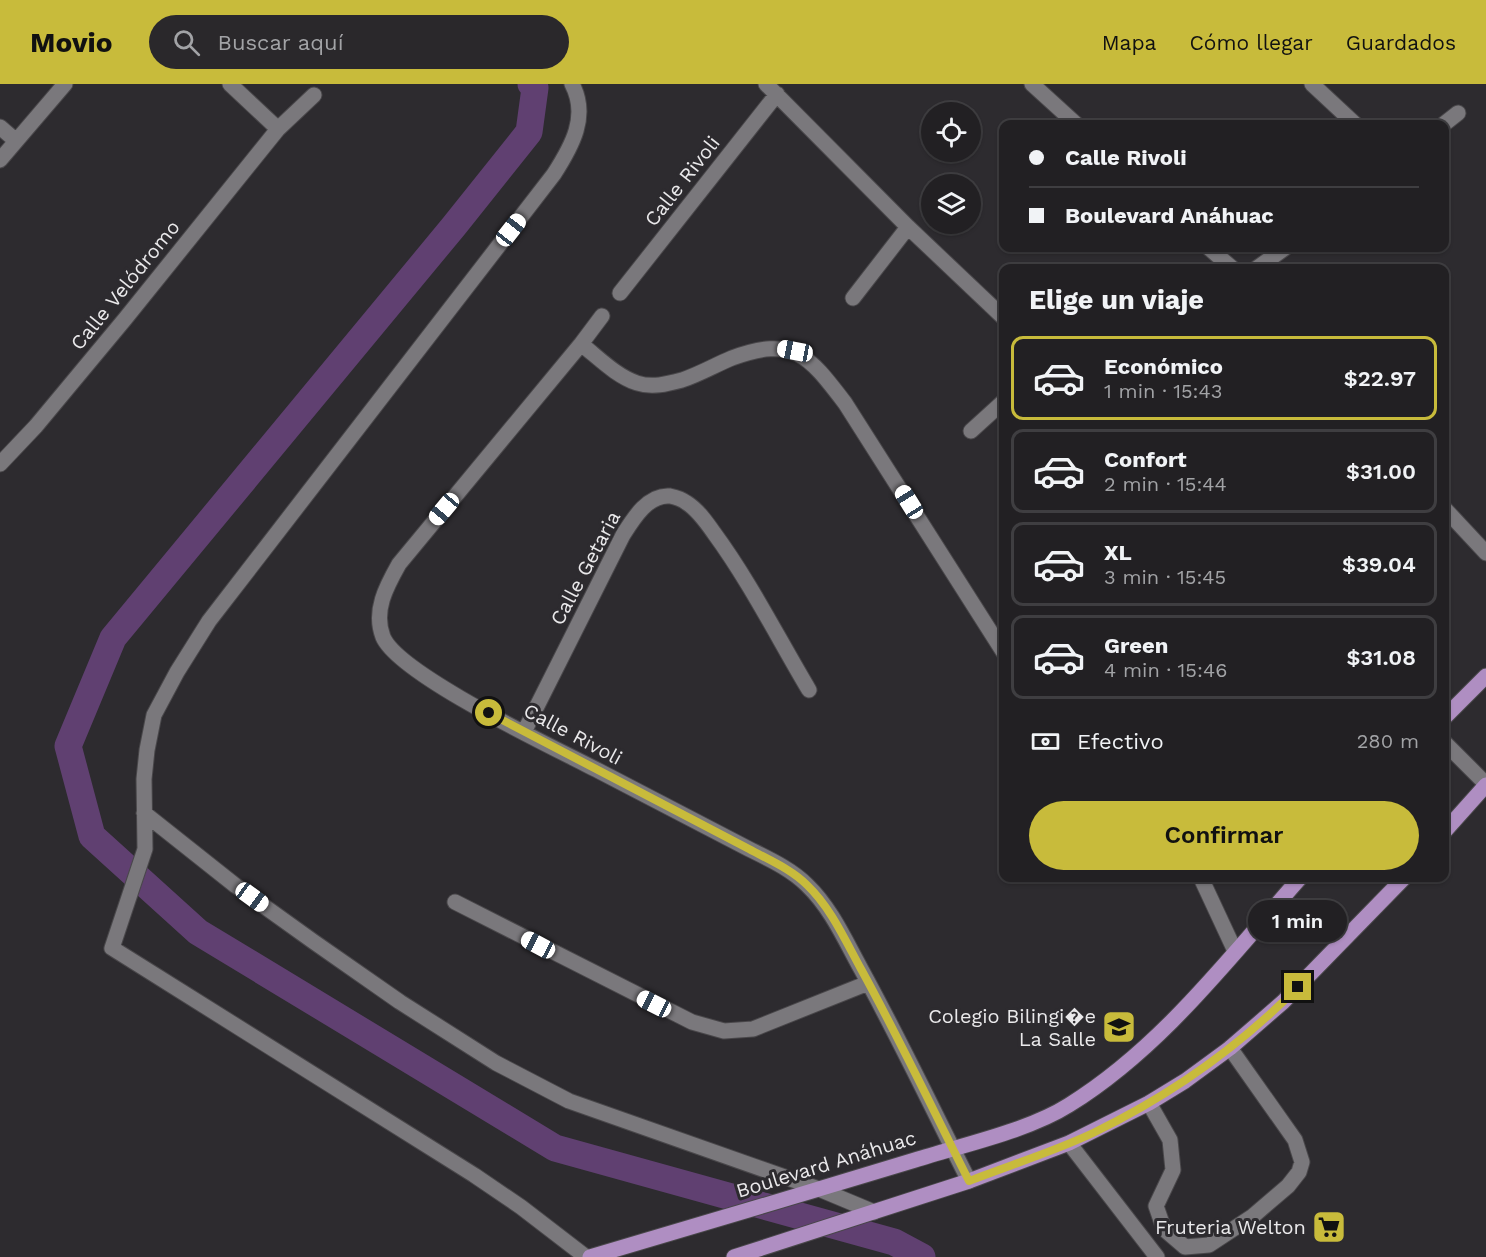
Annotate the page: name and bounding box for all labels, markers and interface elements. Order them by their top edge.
search box [149,15,569,69]
text: Movio [30,26,113,59]
icon: search [170,26,203,59]
text: Buscar aquí [218,30,344,55]
text: Mapa [1102,30,1156,55]
text: Cómo llegar [1189,30,1313,55]
text: Guardados [1346,30,1456,55]
map controls [921,102,981,234]
button: locate [921,102,981,162]
street label: Calle Rivoli [639,131,725,231]
text: Calle Rivoli [1065,145,1187,170]
button: layers [921,174,981,234]
text: Boulevard Anáhuac [1065,203,1274,228]
car [493,210,529,250]
street label: Calle Velódromo [65,215,185,355]
text: Elige un viaje [1029,284,1204,316]
car [776,339,814,363]
icon: car [1032,351,1086,405]
text: Económico [1104,354,1223,379]
text: $22.97 [1344,366,1416,391]
text: 1 min · 15:43 [1104,379,1222,403]
icon: car [1032,444,1086,498]
text: Confort [1104,447,1187,472]
text: $31.00 [1346,459,1416,484]
text: 2 min · 15:44 [1104,472,1227,496]
car [892,482,926,522]
car [426,489,462,529]
street label: Calle Getaria [545,507,625,629]
icon: car [1032,537,1086,591]
text: XL [1104,540,1132,565]
text: $39.04 [1342,552,1416,577]
text: 3 min · 15:45 [1104,565,1226,589]
icon: car [1032,630,1086,684]
text: Green [1104,633,1168,658]
text: $31.08 [1346,645,1416,670]
text: 4 min · 15:46 [1104,658,1227,682]
street label: Calle Rivoli [520,698,626,770]
route start [475,699,502,726]
icon: cash [1029,725,1062,758]
text: Efectivo [1077,729,1164,754]
text: 280 m [1357,729,1419,753]
button: Confirmar [1029,801,1419,870]
car [232,879,272,915]
callout: 1 min [1248,900,1348,942]
text: 1 min [1272,909,1323,933]
car [518,929,558,961]
route end [1284,973,1311,1000]
car [634,988,674,1020]
place label: Colegio Bilingi�e La Salle [928,1004,1096,1051]
school or university icon: Colegio Bilingi�e La Salle [1101,1009,1137,1045]
street label: Boulevard Anáhuac [733,1125,919,1203]
supermarket icon: Fruteria Welton [1311,1209,1347,1245]
place label: Fruteria Welton [1155,1215,1306,1239]

